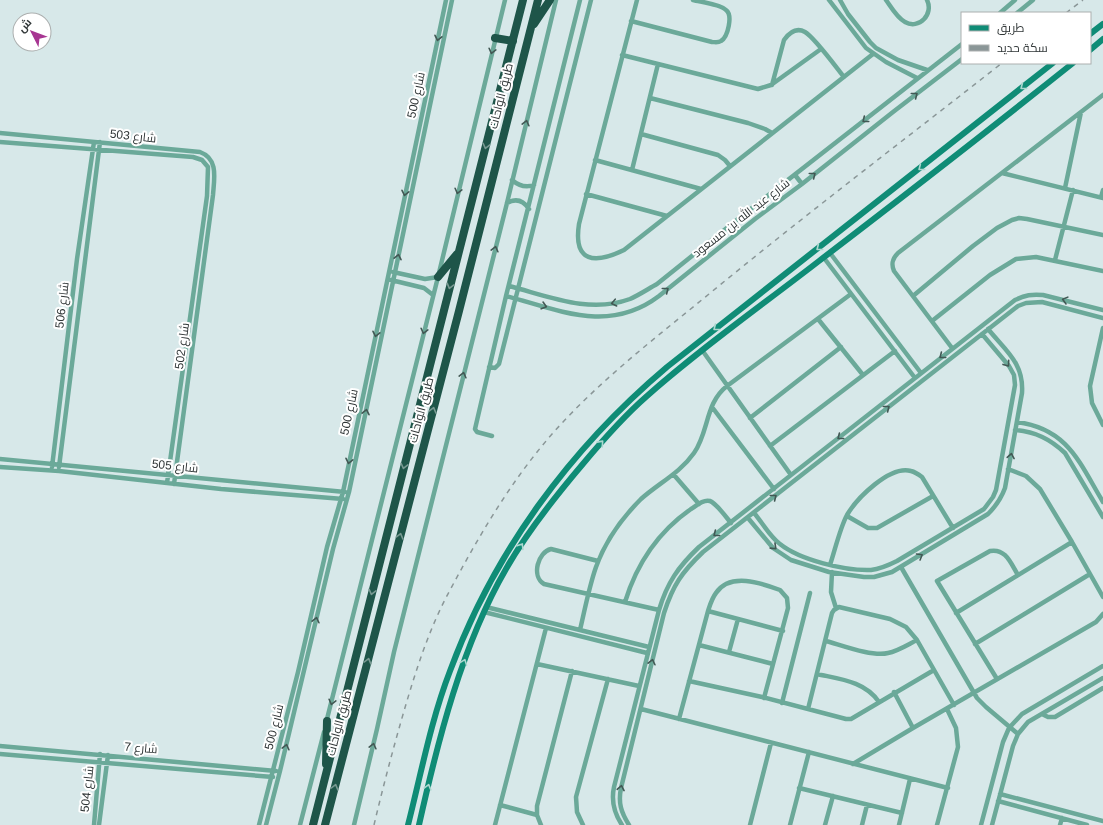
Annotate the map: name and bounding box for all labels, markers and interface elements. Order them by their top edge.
north arrow [12,12,52,52]
legend [961,12,1091,64]
text: ش [15,16,34,35]
text: طريق [997,21,1025,35]
one-way arrow [435,35,443,41]
text: سكة حديد [997,41,1048,55]
one-way arrow [488,48,497,55]
street label: طريق الواحات [486,62,516,130]
street label: شارع 500 [404,71,429,119]
one-way arrow [1020,82,1027,89]
one-way arrow [910,92,917,99]
one-way arrow [862,115,869,122]
one-way arrow [521,120,530,127]
street label: شارع 503 [109,127,157,146]
one-way arrow [482,143,491,150]
one-way arrow [918,163,925,170]
one-way arrow [808,173,815,180]
street label: شارع عبد الله بن مسعود [689,175,793,261]
one-way arrow [455,188,463,195]
one-way arrow [402,190,410,196]
one-way arrow [816,244,823,251]
one-way arrow [490,246,499,253]
one-way arrow [394,254,402,261]
street label: شارع 506 [52,281,73,329]
one-way arrow [446,282,455,289]
one-way arrow [662,288,669,295]
one-way arrow [1062,296,1069,305]
one-way arrow [611,298,618,307]
one-way arrow [540,301,547,310]
street label: شارع 502 [172,322,193,370]
one-way arrow [713,323,720,330]
one-way arrow [421,328,429,335]
one-way arrow [373,331,381,337]
one-way arrow [940,351,947,358]
one-way arrow [1002,360,1010,367]
one-way arrow [458,372,467,379]
street label: طريق الواحات [406,376,436,444]
street label: شارع 500 [337,388,362,436]
one-way arrow [883,406,890,413]
one-way arrow [429,407,437,413]
one-way arrow [361,409,369,415]
one-way arrow [838,432,845,439]
one-way arrow [596,441,603,448]
one-way arrow [1006,453,1015,459]
street label: شارع 505 [151,457,199,476]
one-way arrow [346,458,354,464]
one-way arrow [400,463,408,469]
one-way arrow [770,495,777,502]
one-way arrow [714,529,721,536]
one-way arrow [396,532,404,539]
one-way arrow [769,542,777,550]
one-way arrow [516,543,523,550]
one-way arrow [916,553,923,560]
one-way arrow [368,588,377,595]
one-way arrow [312,617,320,623]
one-way arrow [363,658,371,665]
one-way arrow [460,659,468,666]
one-way arrow [647,659,655,665]
street label: طريق الواحات [324,689,354,757]
one-way arrow [328,699,336,705]
street label: شارع 500 [262,703,287,752]
street label: شارع 7 [124,740,158,757]
one-way arrow [281,743,290,750]
one-way arrow [368,743,377,750]
street label: شارع 504 [78,765,97,813]
one-way arrow [330,784,339,791]
one-way arrow [423,784,432,791]
one-way arrow [616,785,624,792]

